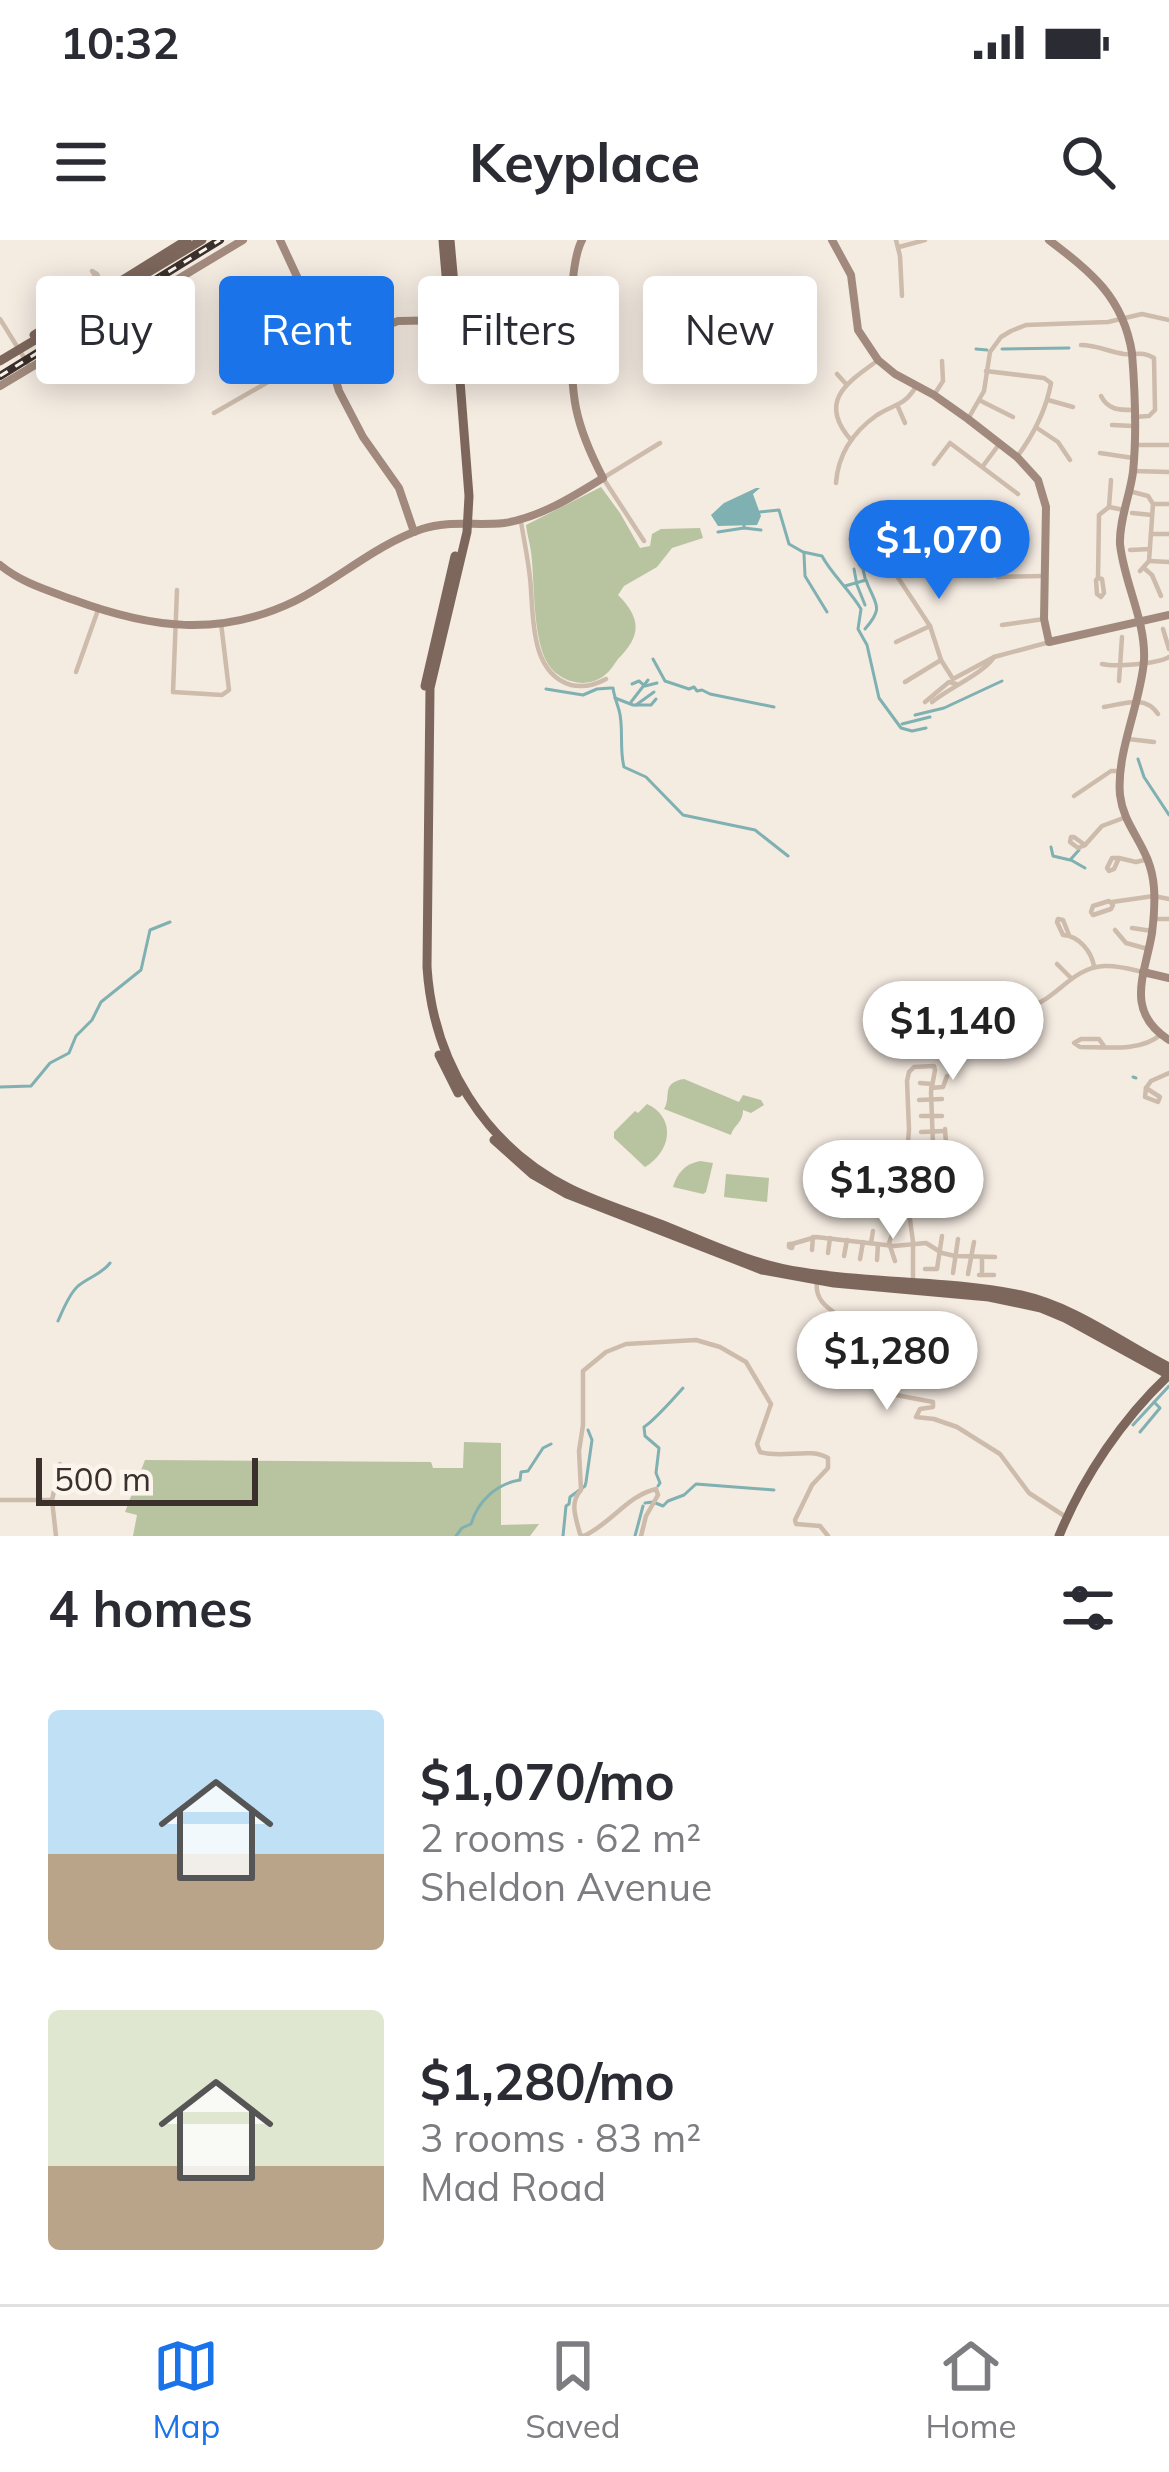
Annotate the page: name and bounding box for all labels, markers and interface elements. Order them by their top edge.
text: 10:32 [60,14,179,70]
text: Keyplace [469,128,700,196]
icon: menu [48,129,114,195]
icon: search [1055,129,1121,195]
chip: Buy [36,276,195,384]
chip: Rent [219,276,394,384]
chip: Filters [418,276,619,384]
chip: New [643,276,817,384]
pin: $1,070 [841,500,1037,602]
text: $1,070 [876,514,1002,563]
pin: $1,140 [855,981,1051,1083]
text: $1,140 [890,995,1016,1044]
pin: $1,380 [795,1140,991,1242]
text: $1,380 [830,1154,956,1203]
pin: $1,280 [789,1311,985,1413]
text: $1,280 [824,1325,950,1374]
scale bar [36,1452,258,1505]
text: 500 m [54,1458,151,1499]
icon: filters [1055,1575,1121,1641]
text: 4 homes [48,1576,253,1640]
text: $1,070/mo [420,1749,675,1813]
icon: home [144,1758,288,1902]
text: 2 rooms · 62 m² [420,1813,701,1862]
text: Sheldon Avenue [420,1862,712,1911]
text: $1,280/mo [420,2049,675,2113]
icon: home [144,2058,288,2202]
text: 3 rooms · 83 m² [420,2113,701,2162]
text: Mad Road [420,2162,606,2211]
tab: Map [152,2333,220,2446]
tab: Saved [525,2333,621,2446]
tab: Home [925,2333,1017,2446]

